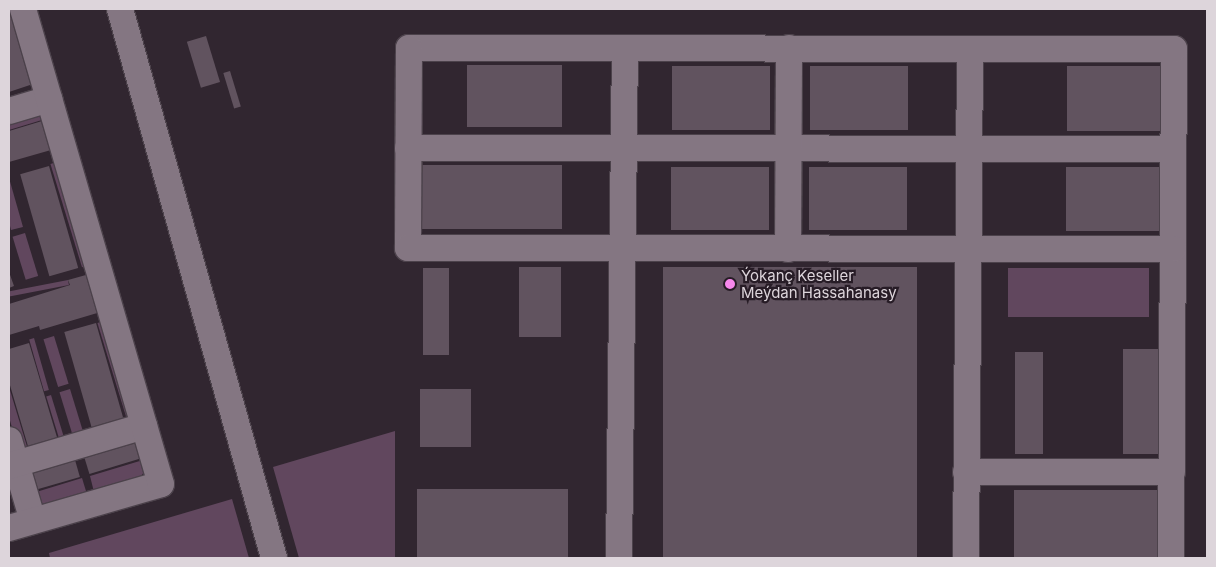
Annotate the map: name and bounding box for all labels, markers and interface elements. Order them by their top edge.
place label: Ýokanç Keseller Meýdan Hassahanasy [741,266,897,301]
marker: Ýokanç Keseller Meýdan Hassahanasy [723,277,737,291]

